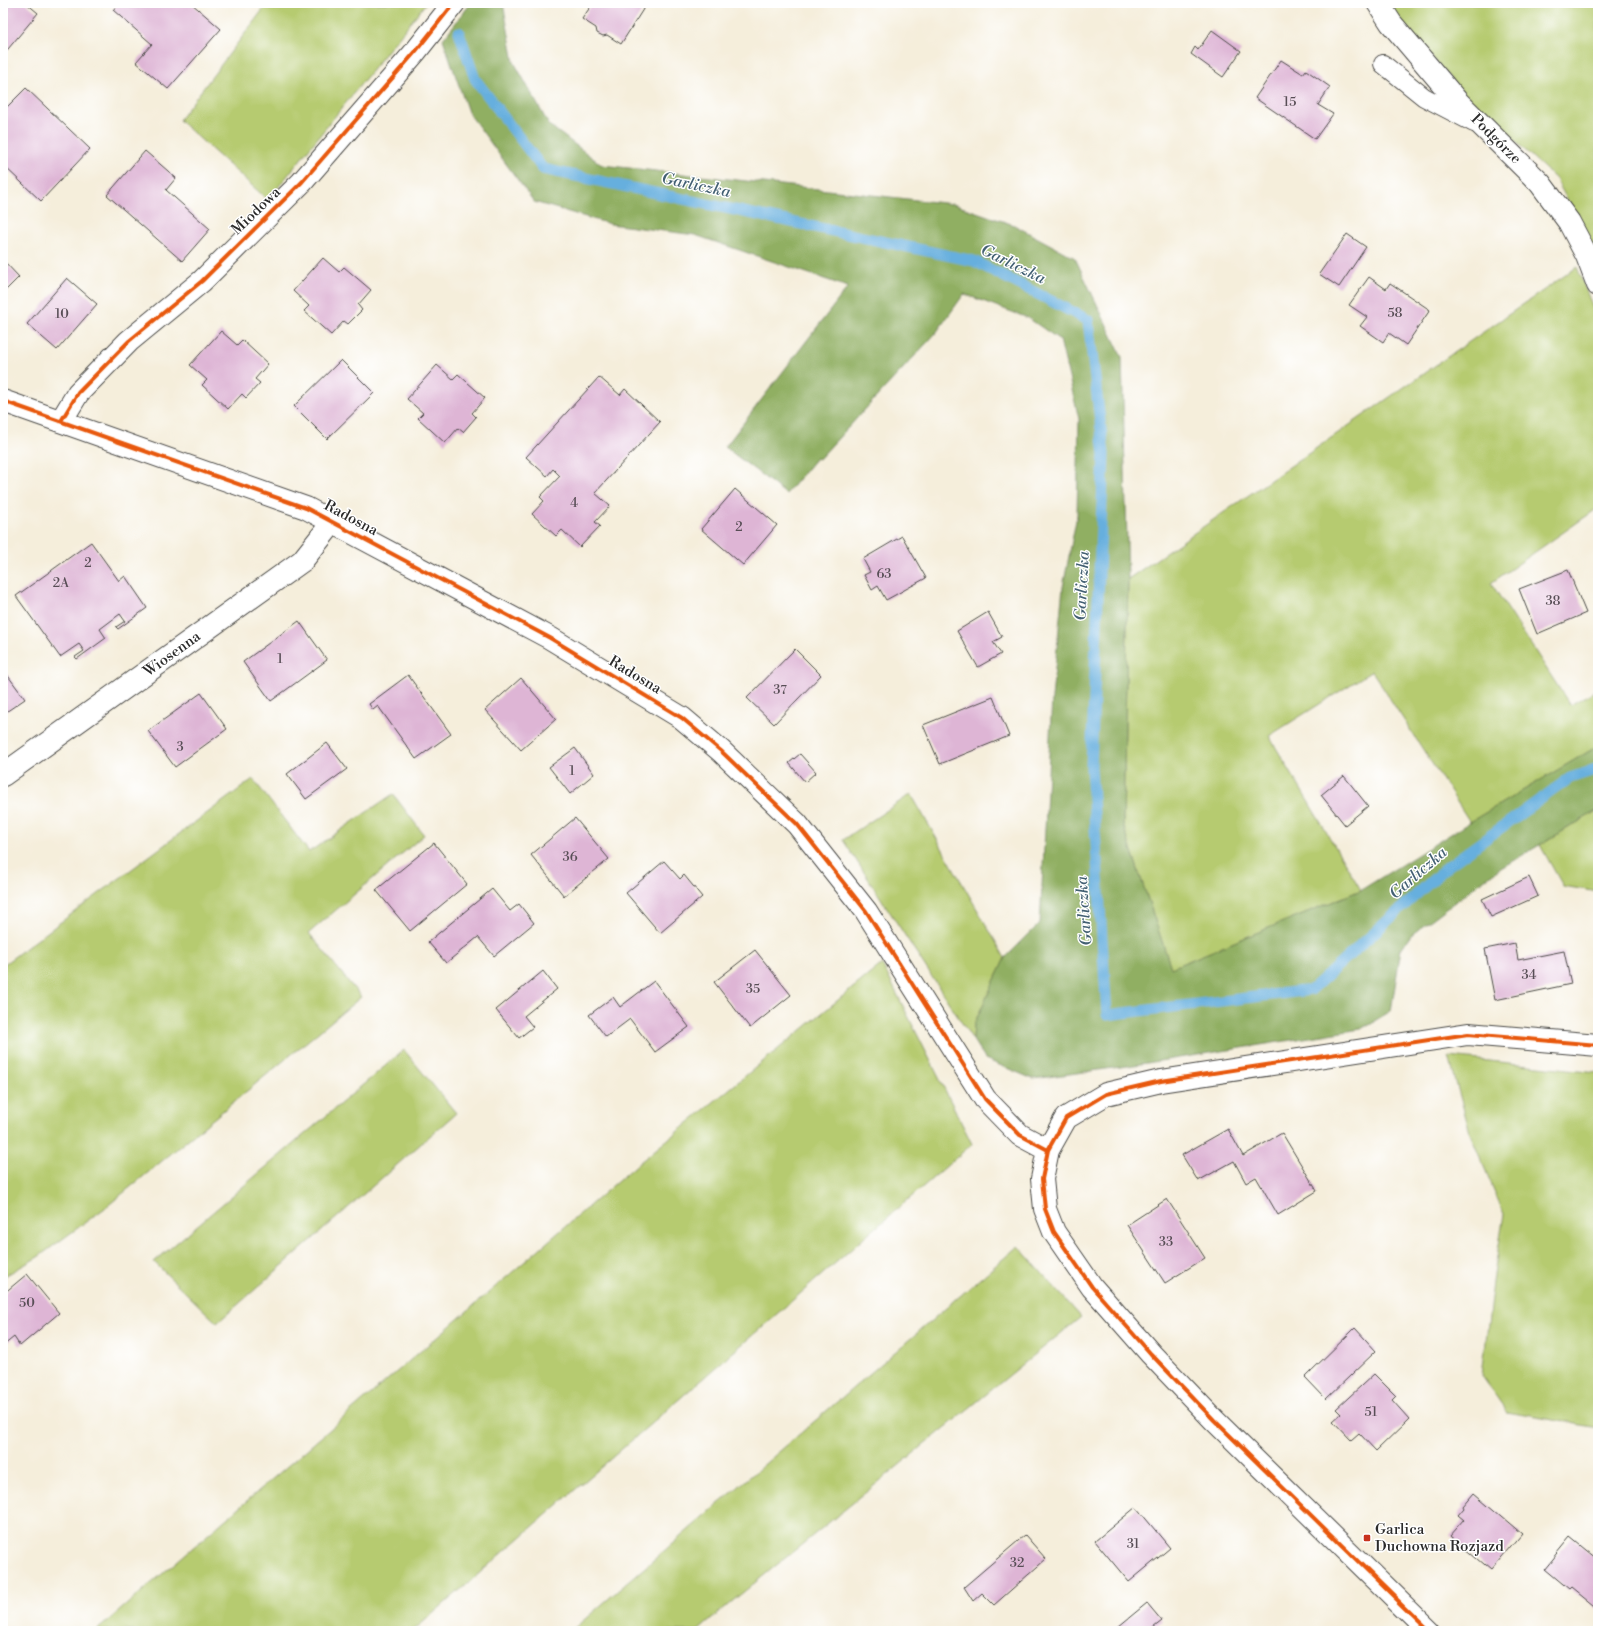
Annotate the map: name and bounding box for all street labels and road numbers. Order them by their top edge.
street label: Podgórze [1467,110,1525,168]
street label: Miodowa [227,183,285,239]
street label: Radosna [321,496,382,540]
street label: Wiosenna [139,627,205,682]
street label: Radosna [605,652,665,698]

